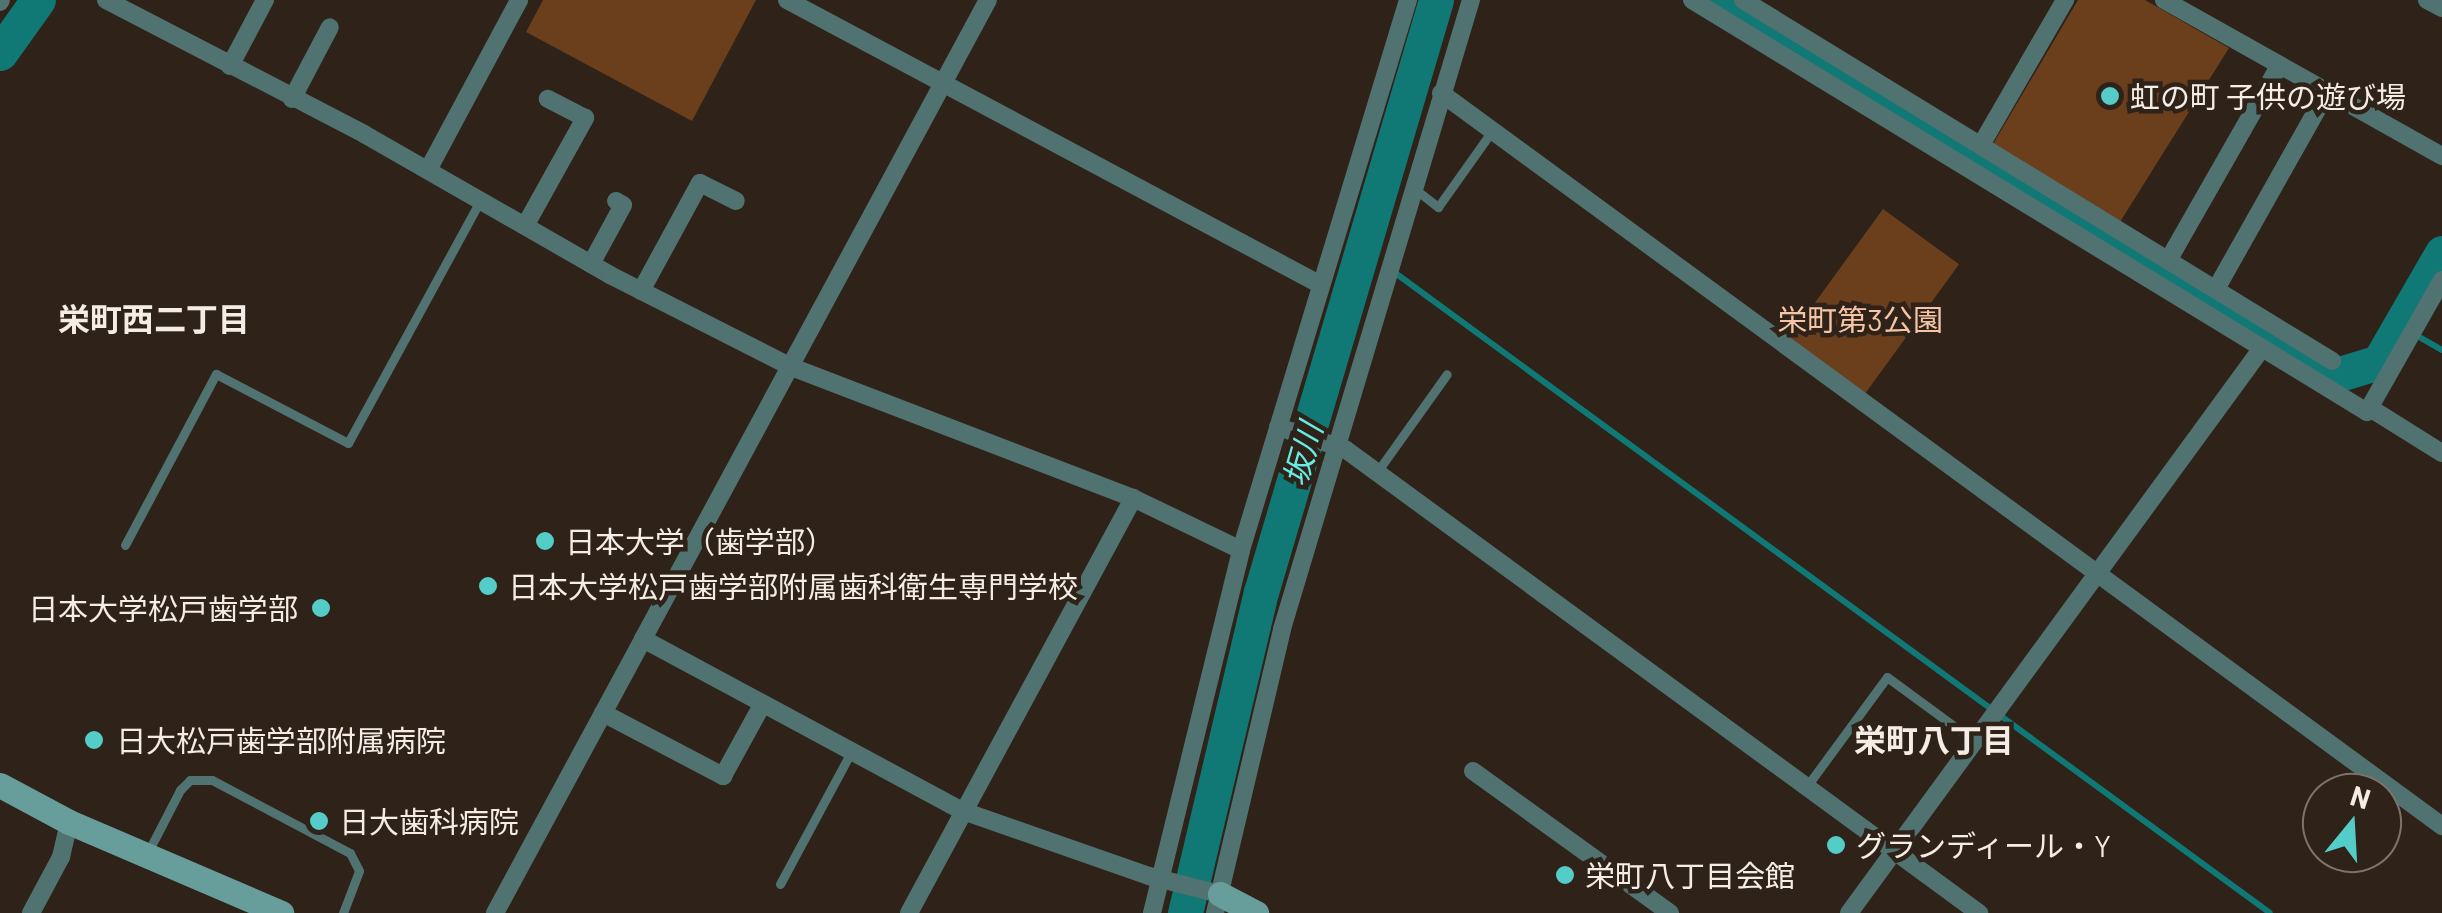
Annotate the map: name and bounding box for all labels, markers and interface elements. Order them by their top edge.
place label: 虹の町 子供の遊び場 [2130,78,2406,114]
marker: 虹の町 子供の遊び場 [2099,85,2121,107]
district label: 栄町西二丁目 [58,299,250,337]
park label: 栄町第3公園 [1777,301,1943,337]
water label: 坂川 [1275,418,1329,490]
place label: 日本大学（歯学部） [565,523,835,559]
marker: 日本大学（歯学部） [534,530,556,552]
place label: 日本大学松戸歯学部附属歯科衛生専門学校 [508,568,1078,604]
marker: 日本大学松戸歯学部附属歯科衛生専門学校 [477,575,499,597]
place label: 日本大学松戸歯学部 [28,590,298,626]
marker: 日本大学松戸歯学部 [308,595,334,621]
district label: 栄町八丁目 [1854,720,2014,758]
place label: 日大松戸歯学部附属病院 [116,722,446,758]
marker: 日大松戸歯学部附属病院 [81,727,107,753]
north arrow [2302,773,2402,873]
text: N [2347,777,2375,815]
place label: 日大歯科病院 [339,803,519,839]
marker: 日大歯科病院 [308,810,330,832]
place label: グランディール・Y [1856,827,2113,863]
marker: グランディール・Y [1825,834,1847,856]
place label: 栄町八丁目会館 [1585,857,1795,893]
marker: 栄町八丁目会館 [1554,864,1576,886]

